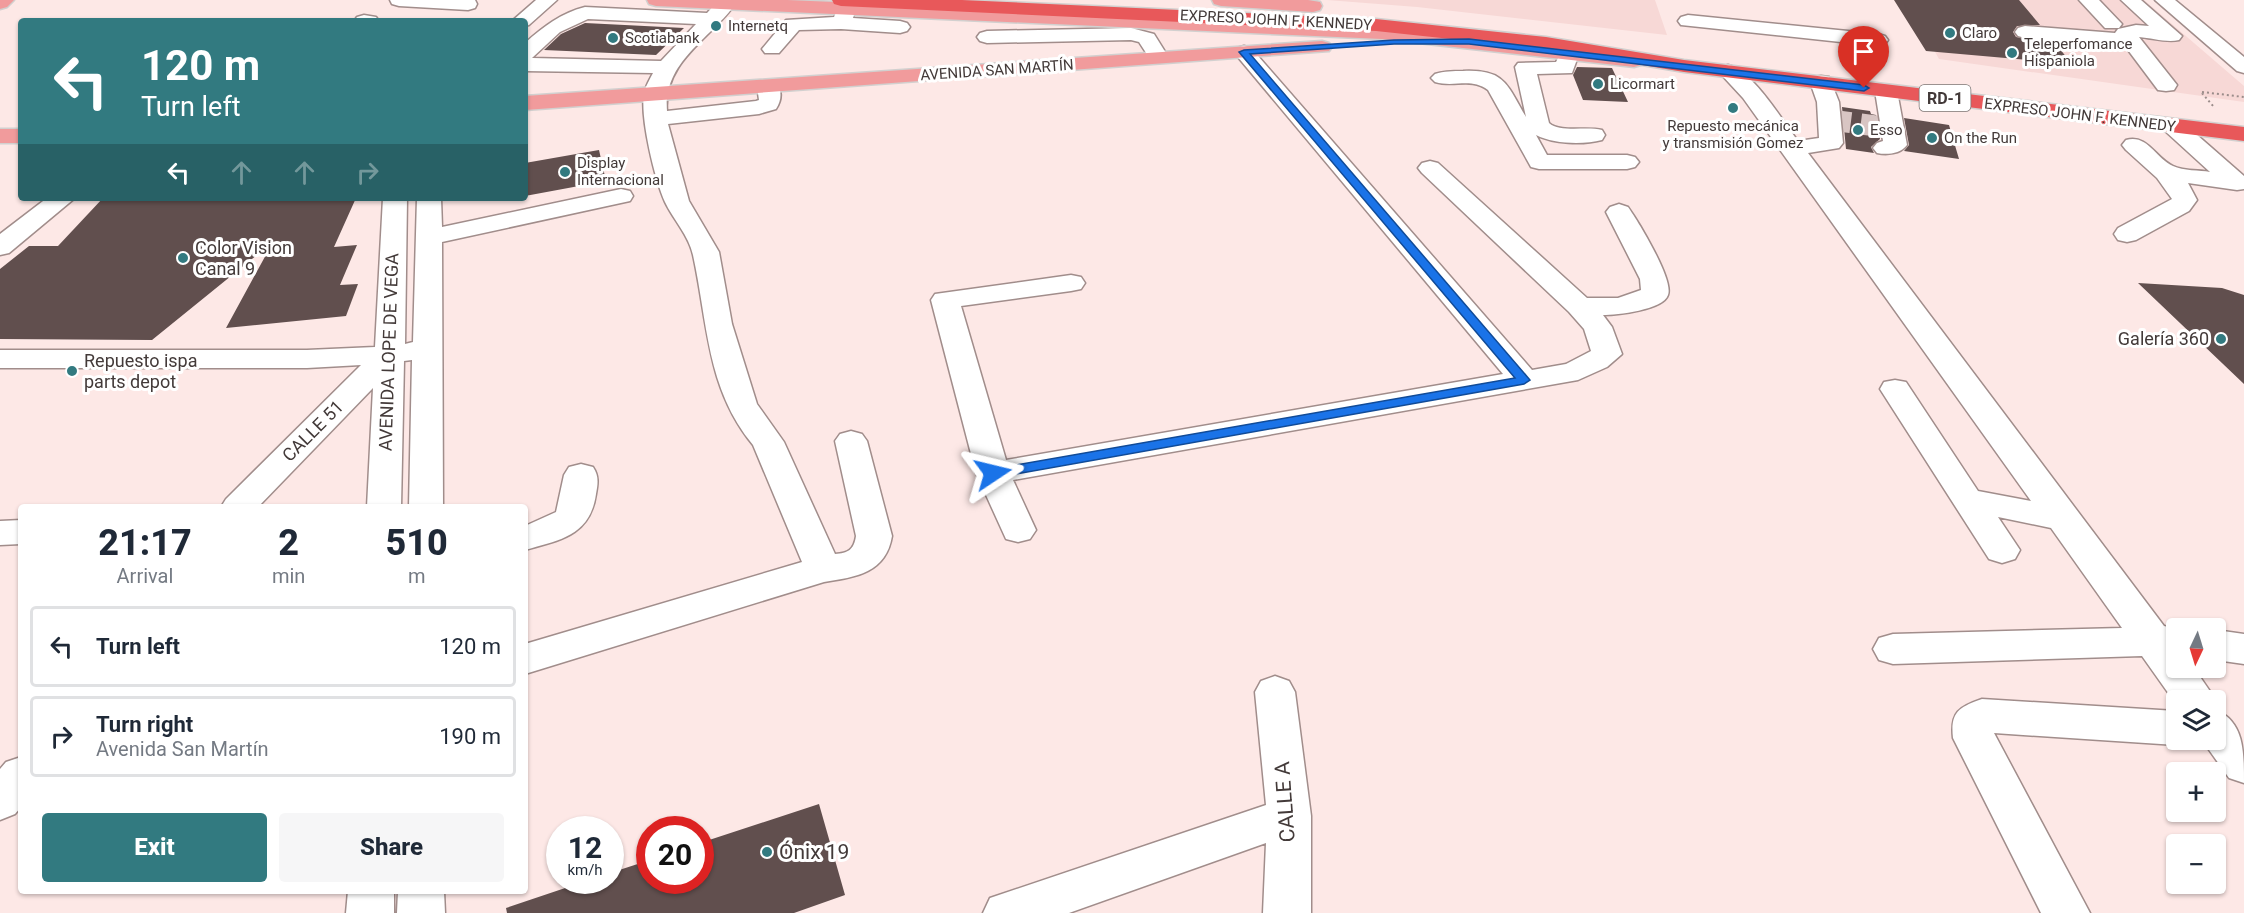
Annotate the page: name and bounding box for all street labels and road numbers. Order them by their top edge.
street label: EXPRESO JOHN F. KENNEDY [1179,6,1373,34]
street label: AVENIDA SAN MARTÍN [920,56,1074,84]
road number: RD-1 [1920,85,1970,111]
street label: EXPRESO JOHN F. KENNEDY [1983,94,2177,136]
street label: AVENIDA LOPE DE VEGA [375,252,402,451]
street label: CALLE 51 [278,396,348,466]
street label: CALLE A [1270,761,1300,843]

